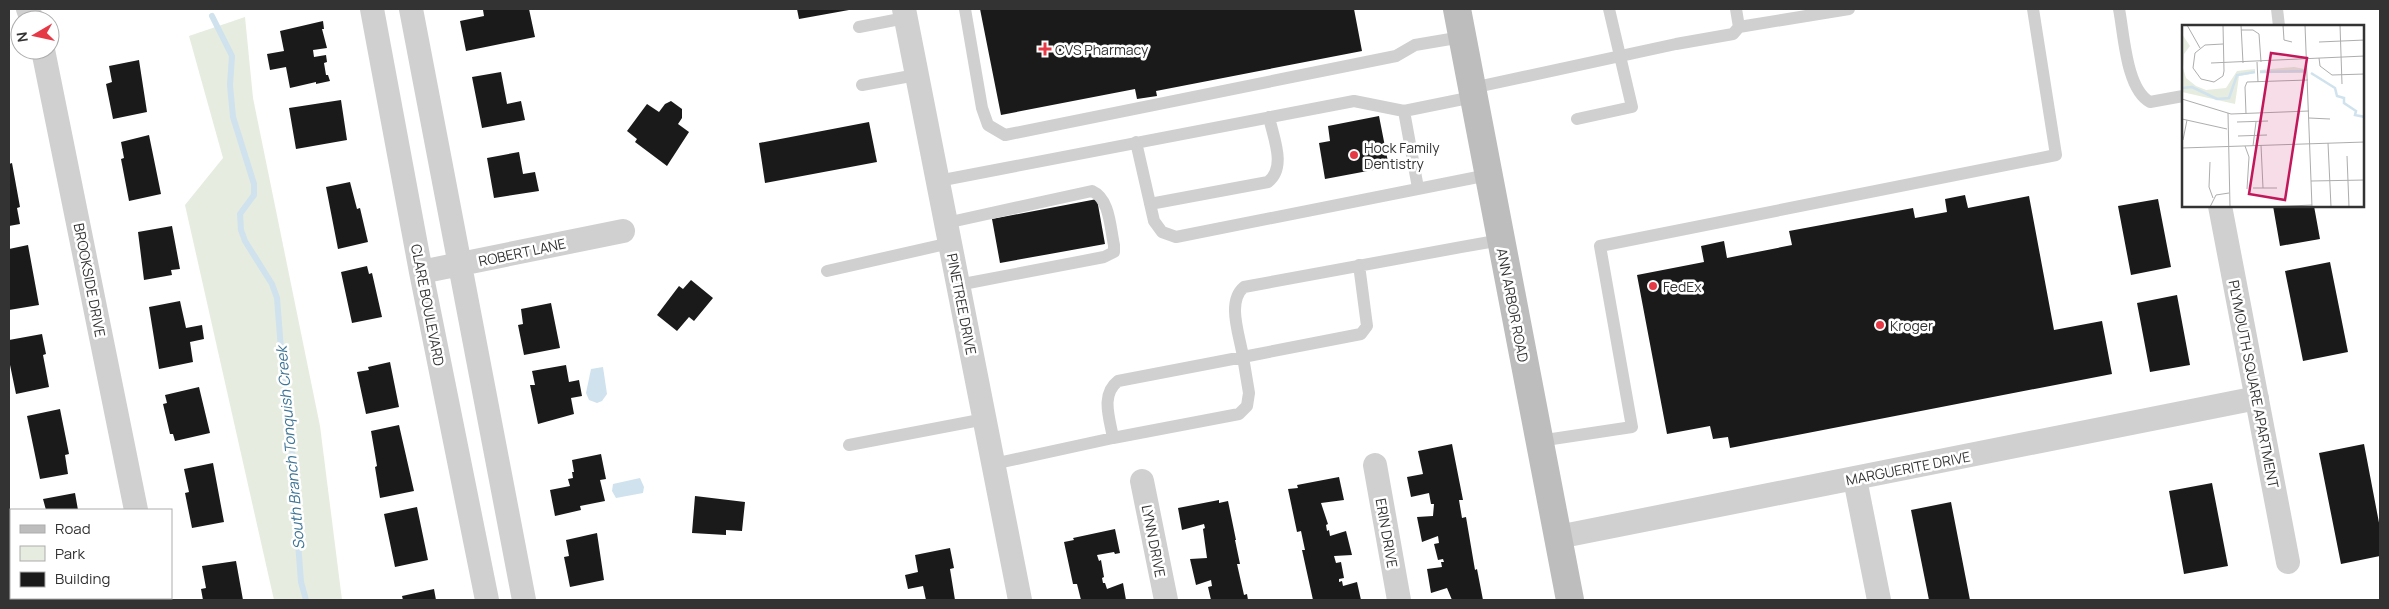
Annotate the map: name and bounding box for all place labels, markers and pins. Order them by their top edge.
place label: CVS Pharmacy [1055,40,1149,59]
marker: CVS Pharmacy [1039,43,1051,55]
place label: Hock Family Dentistry [1364,138,1440,173]
marker: Hock Family Dentistry [1348,149,1360,161]
place label: FedEx [1663,277,1702,296]
marker: FedEx [1647,280,1659,292]
place label: Kroger [1890,316,1933,335]
marker: Kroger [1874,319,1886,331]

